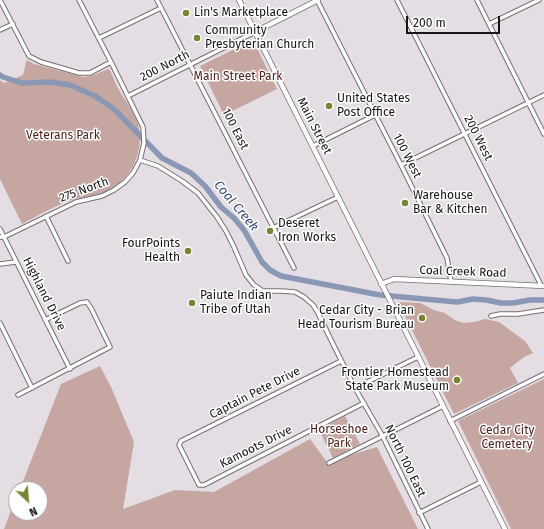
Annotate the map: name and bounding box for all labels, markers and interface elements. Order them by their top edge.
place label: Lin's Marketplace [194,6,288,20]
marker: Lin's Marketplace [181,8,191,18]
scale bar [408,8,502,34]
text: 200 m [413,16,446,30]
place label: Community Presbyterian Church [205,24,314,52]
marker: Community Presbyterian Church [192,33,202,43]
street label: 200 North [138,47,192,85]
park label: Main Street Park [194,70,282,84]
place label: United States Post Office [337,92,410,120]
street label: Main Street [294,95,334,157]
marker: United States Post Office [324,101,334,111]
street label: 100 East [219,106,251,152]
street label: 200 West [461,113,495,163]
park label: Veterans Park [26,129,100,143]
street label: 100 West [390,131,424,181]
street label: 275 North [57,174,111,206]
water label: Coal Creek [210,178,262,234]
place label: Warehouse Bar & Kitchen [413,189,488,217]
marker: Warehouse Bar & Kitchen [400,198,410,208]
place label: Deseret Iron Works [278,217,336,245]
marker: Deseret Iron Works [265,226,275,236]
place label: FourPoints Health [122,237,180,265]
marker: FourPoints Health [183,246,193,256]
street label: Highland Drive [19,255,69,333]
street label: Coal Creek Road [419,263,507,281]
place label: Paiute Indian Tribe of Utah [200,289,272,317]
marker: Paiute Indian Tribe of Utah [187,298,197,308]
place label: Cedar City - Brian Head Tourism Bureau [297,304,414,332]
marker: Cedar City - Brian Head Tourism Bureau [417,313,427,323]
street label: Captain Pete Drive [207,364,303,422]
place label: Frontier Homestead State Park Museum [341,366,449,394]
marker: Frontier Homestead State Park Museum [452,375,462,385]
street label: North 100 East [381,422,429,500]
street label: Kamoots Drive [218,423,294,471]
park label: Horseshoe Park [310,423,368,451]
park label: Cedar City Cemetery [480,424,534,452]
north arrow [8,481,48,521]
text: N [27,504,39,519]

